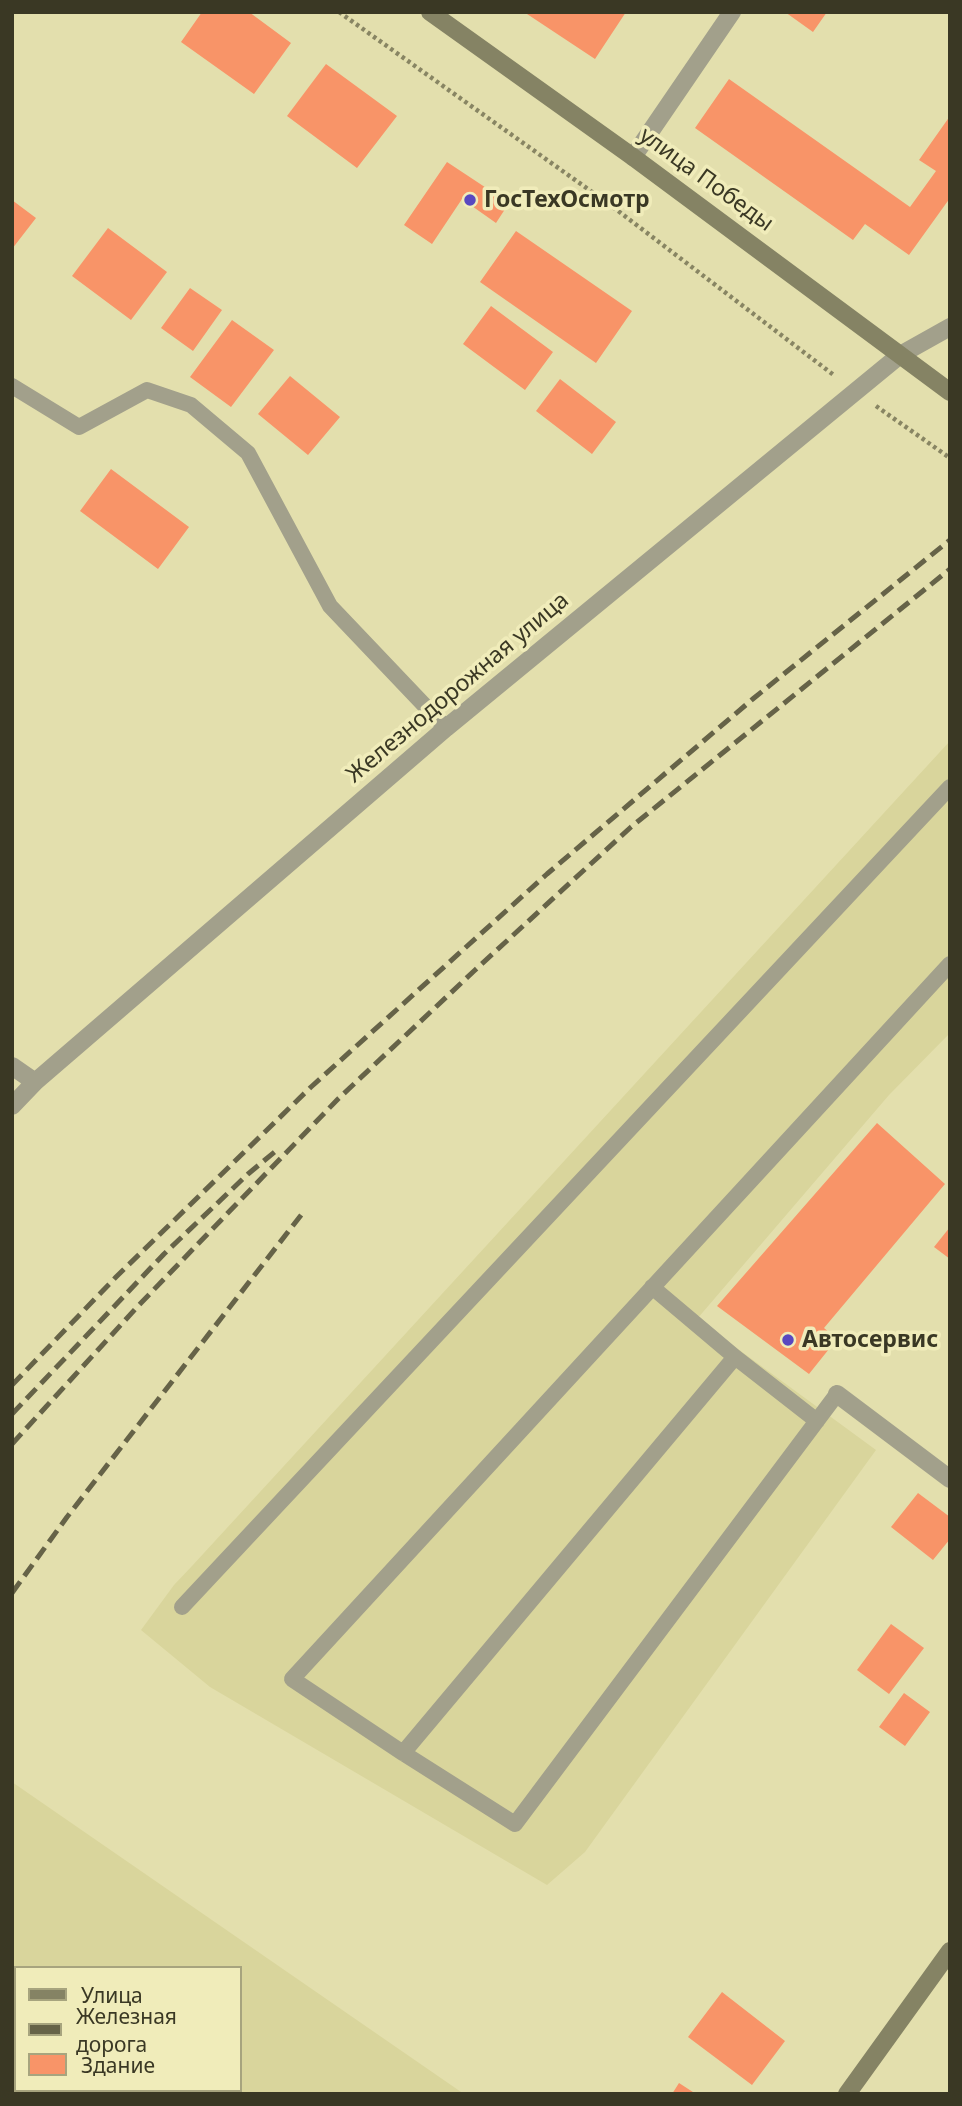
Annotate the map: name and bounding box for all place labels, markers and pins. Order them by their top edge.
place label: ГосТехОсмотр [484,186,650,214]
marker: ГосТехОсмотр [462,192,478,208]
place label: Автосервис [802,1326,938,1354]
marker: Автосервис [780,1332,796,1348]

